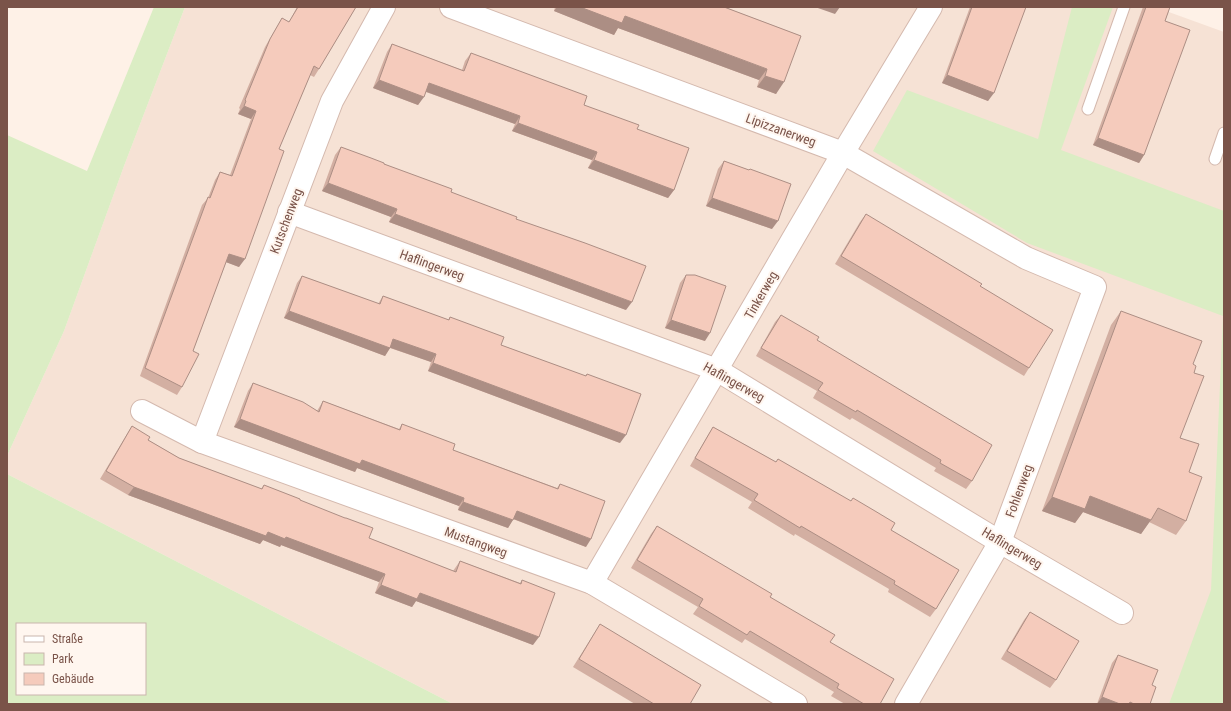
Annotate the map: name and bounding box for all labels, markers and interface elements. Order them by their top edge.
street label: Lipizzanerweg [744,110,818,150]
street label: Kutschenweg [267,186,305,256]
street label: Haflingerweg [398,246,466,284]
street label: Tinkerweg [741,268,781,322]
street label: Haflingerweg [701,359,767,405]
street label: Fohlenweg [1003,462,1035,520]
street label: Mustangweg [443,524,509,560]
street label: Haflingerweg [979,524,1045,572]
legend [16,623,146,695]
text: Straße [52,632,83,646]
text: Park [52,652,74,666]
text: Gebäude [52,672,94,686]

